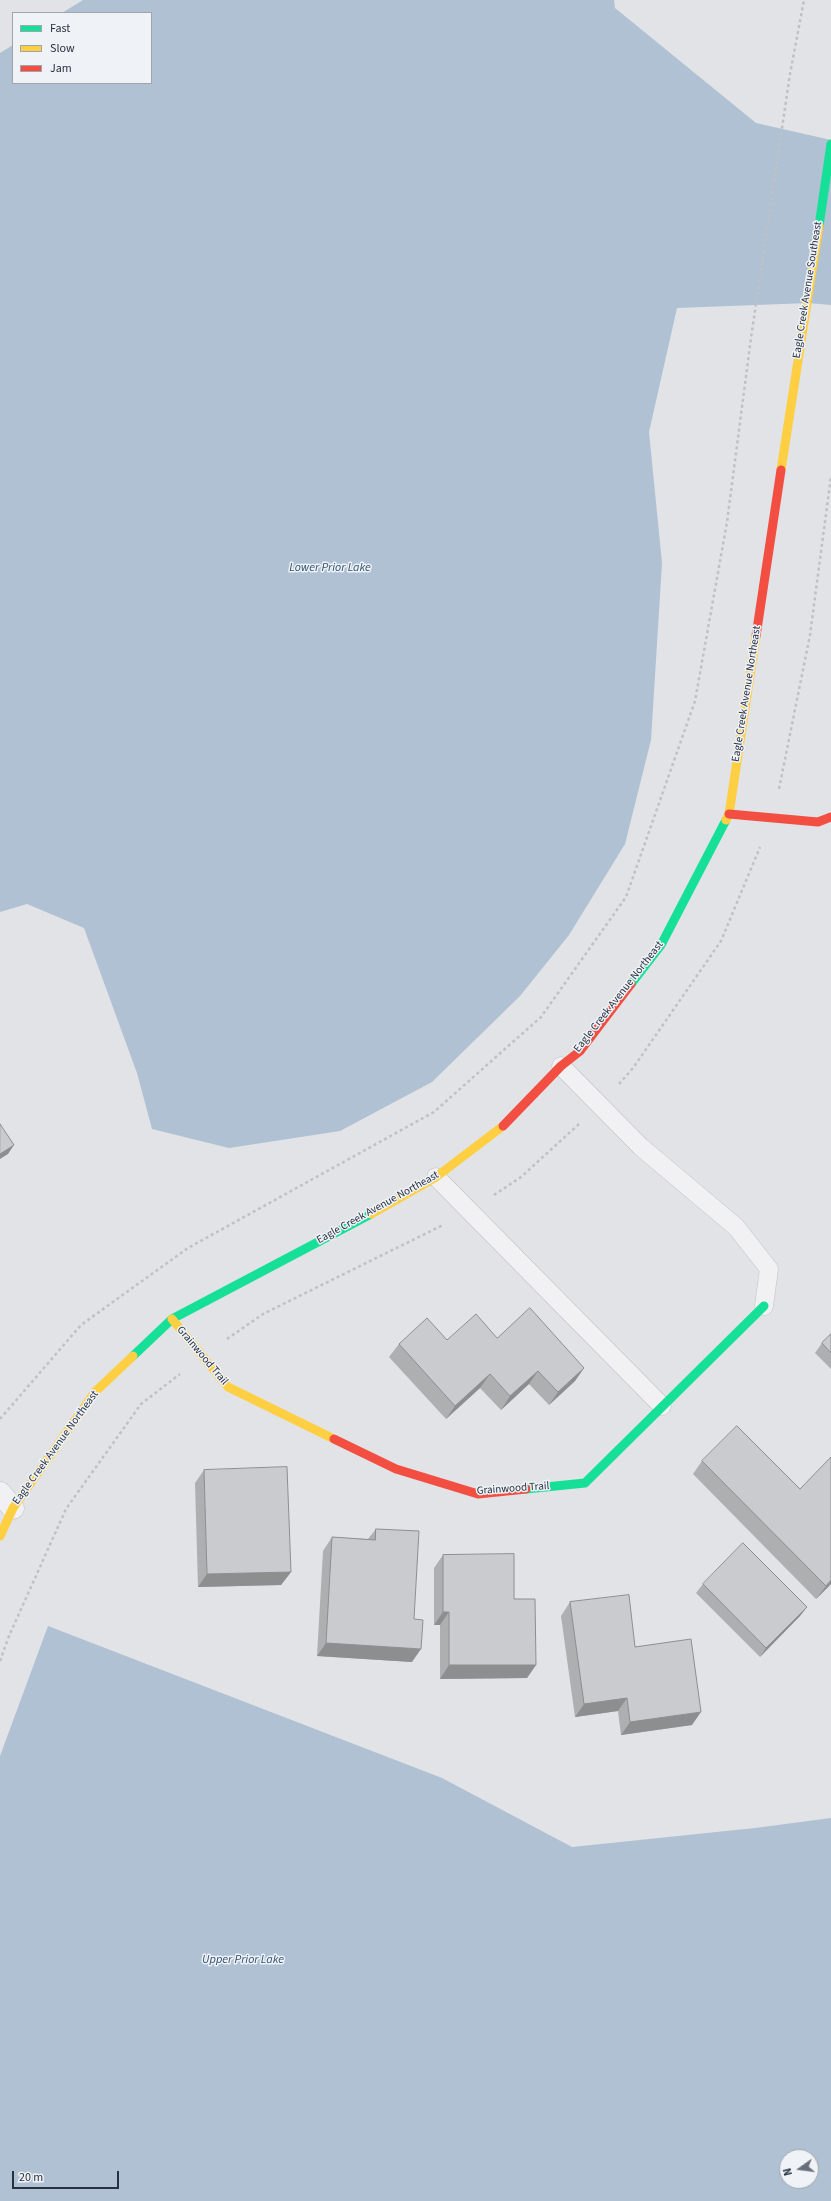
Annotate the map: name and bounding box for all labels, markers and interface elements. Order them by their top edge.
legend [12,12,152,84]
text: Fast [50,20,70,37]
text: Slow [50,40,75,57]
text: Jam [50,60,72,77]
street label: Eagle Creek Avenue Southeast [791,221,825,359]
water label: Lower Prior Lake [289,561,371,575]
street label: Eagle Creek Avenue Northeast [730,625,764,763]
street label: Eagle Creek Avenue Northeast [571,939,667,1055]
street label: Eagle Creek Avenue Northeast [315,1169,441,1247]
street label: Grainwood Trail [174,1324,230,1388]
street label: Eagle Creek Avenue Northeast [10,1388,102,1508]
street label: Grainwood Trail [476,1480,550,1498]
water label: Upper Prior Lake [202,1953,284,1967]
north arrow [779,2149,819,2189]
scale bar [14,2163,121,2189]
text: N [780,2166,796,2177]
text: 20 m [19,2169,43,2186]

